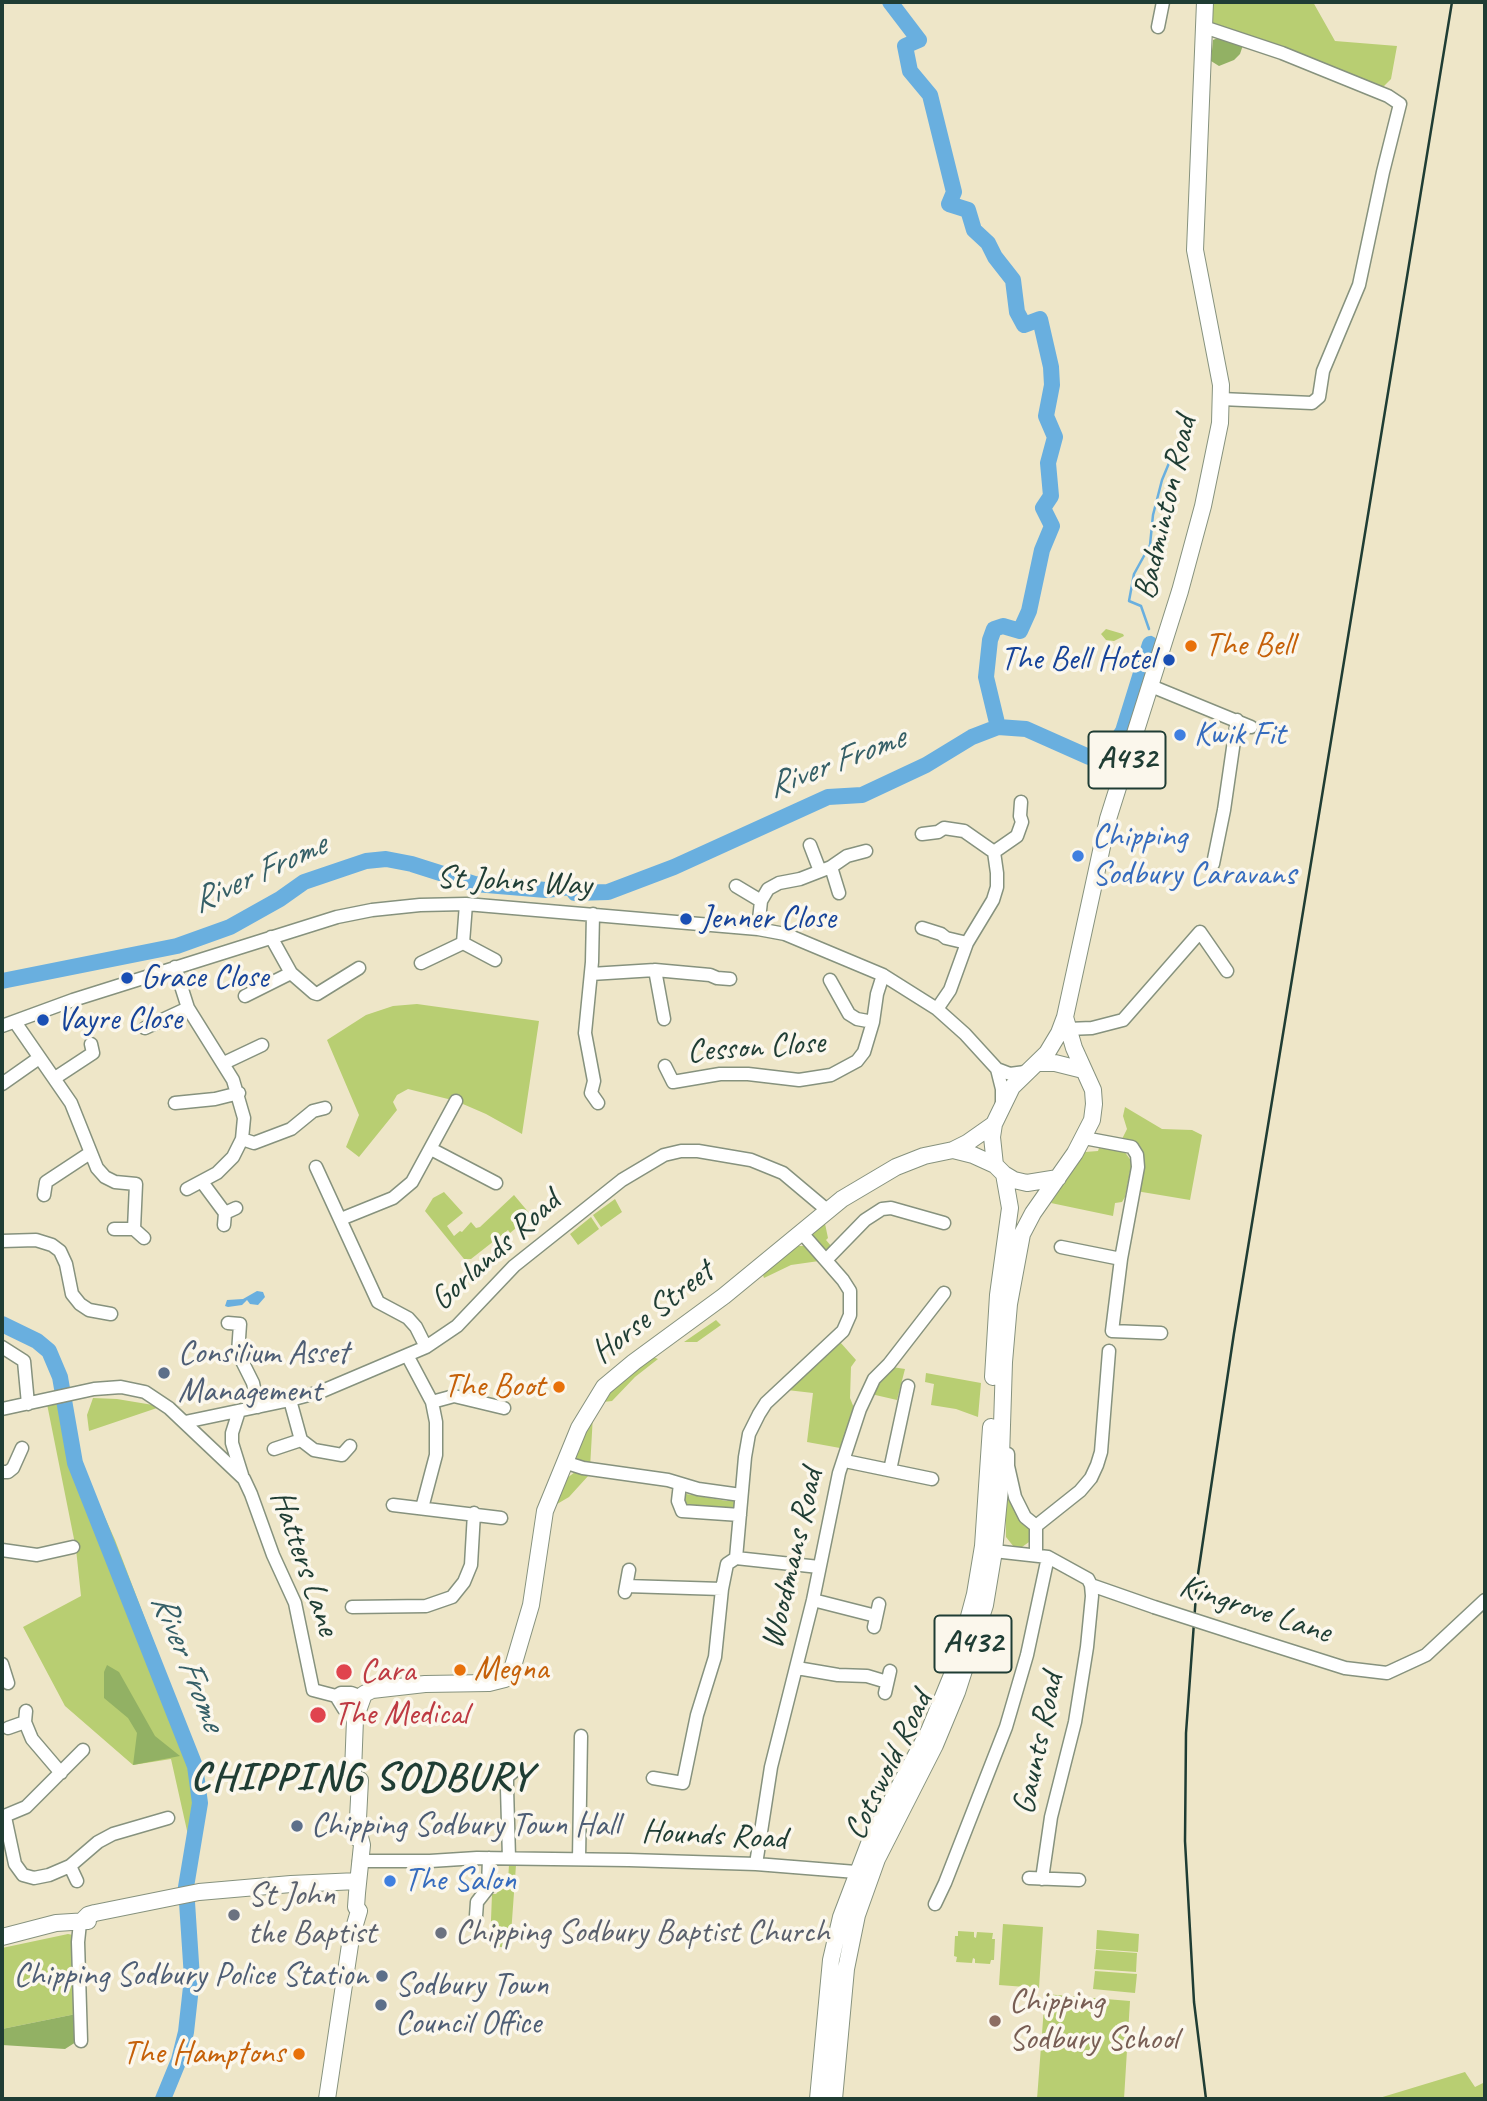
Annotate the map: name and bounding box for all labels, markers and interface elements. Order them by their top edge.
street label: Badminton Road [1126,413,1206,603]
place label: The Bell [1205,626,1294,666]
marker: The Bell [1183,638,1199,654]
place label: The Bell Hotel [1000,640,1155,680]
marker: The Bell Hotel [1161,652,1177,668]
place label: Kwik Fit [1194,715,1285,755]
water label: River Frome [762,718,910,808]
marker: Kwik Fit [1172,727,1188,743]
road number: A432 [1088,732,1166,788]
place label: Chipping Sodbury Caravans [1092,817,1296,895]
water label: River Frome [185,825,333,923]
marker: Chipping Sodbury Caravans [1070,848,1086,864]
street label: St Johns Way [435,858,593,906]
place label: Jenner Close [700,899,836,939]
marker: Jenner Close [678,911,694,927]
place label: Grace Close [141,958,268,998]
marker: Grace Close [119,970,135,986]
place label: Vayre Close [57,1000,182,1040]
marker: Vayre Close [35,1012,51,1028]
street label: Cesson Close [686,1023,826,1073]
street label: Gorlands Road [423,1183,569,1319]
street label: Horse Street [584,1253,722,1373]
place label: Consilium Asset Management [178,1334,348,1412]
marker: Consilium Asset Management [156,1365,172,1381]
place label: The Boot [444,1367,545,1407]
marker: The Boot [551,1379,567,1395]
street label: Woodmans Road [753,1465,833,1653]
street label: Hatters Lane [261,1485,347,1641]
street label: Kingrove Lane [1174,1567,1336,1653]
water label: River Frome [141,1588,233,1736]
road number: A432 [934,1616,1012,1672]
place label: Megna [474,1650,548,1690]
place label: Cara [360,1652,415,1692]
marker: Cara [334,1662,354,1682]
marker: Megna [452,1662,468,1678]
street label: Gaunts Road [1005,1670,1073,1818]
street label: Cotswold Road [836,1685,942,1847]
place label: The Medical [334,1695,468,1735]
marker: The Medical [308,1705,328,1725]
district label: CHIPPING SODBURY [193,1755,531,1803]
place label: Chipping Sodbury Town Hall [311,1806,619,1846]
street label: Hounds Road [641,1812,787,1860]
marker: Chipping Sodbury Town Hall [289,1818,305,1834]
place label: The Salon [404,1861,516,1901]
marker: The Salon [382,1873,398,1889]
place label: St John the Baptist [248,1876,376,1954]
marker: St John the Baptist [226,1907,242,1923]
place label: Chipping Sodbury Baptist Church [455,1913,830,1953]
marker: Chipping Sodbury Baptist Church [433,1925,449,1941]
place label: Chipping Sodbury Police Station [14,1956,368,1996]
place label: Sodbury Town Council Office [395,1966,548,2044]
marker: Chipping Sodbury Police Station [374,1968,390,1984]
place label: Chipping Sodbury School [1009,1982,1178,2060]
marker: Sodbury Town Council Office [373,1997,389,2013]
marker: Chipping Sodbury School [987,2013,1003,2029]
place label: The Hamptons [123,2034,285,2074]
marker: The Hamptons [291,2046,307,2062]

